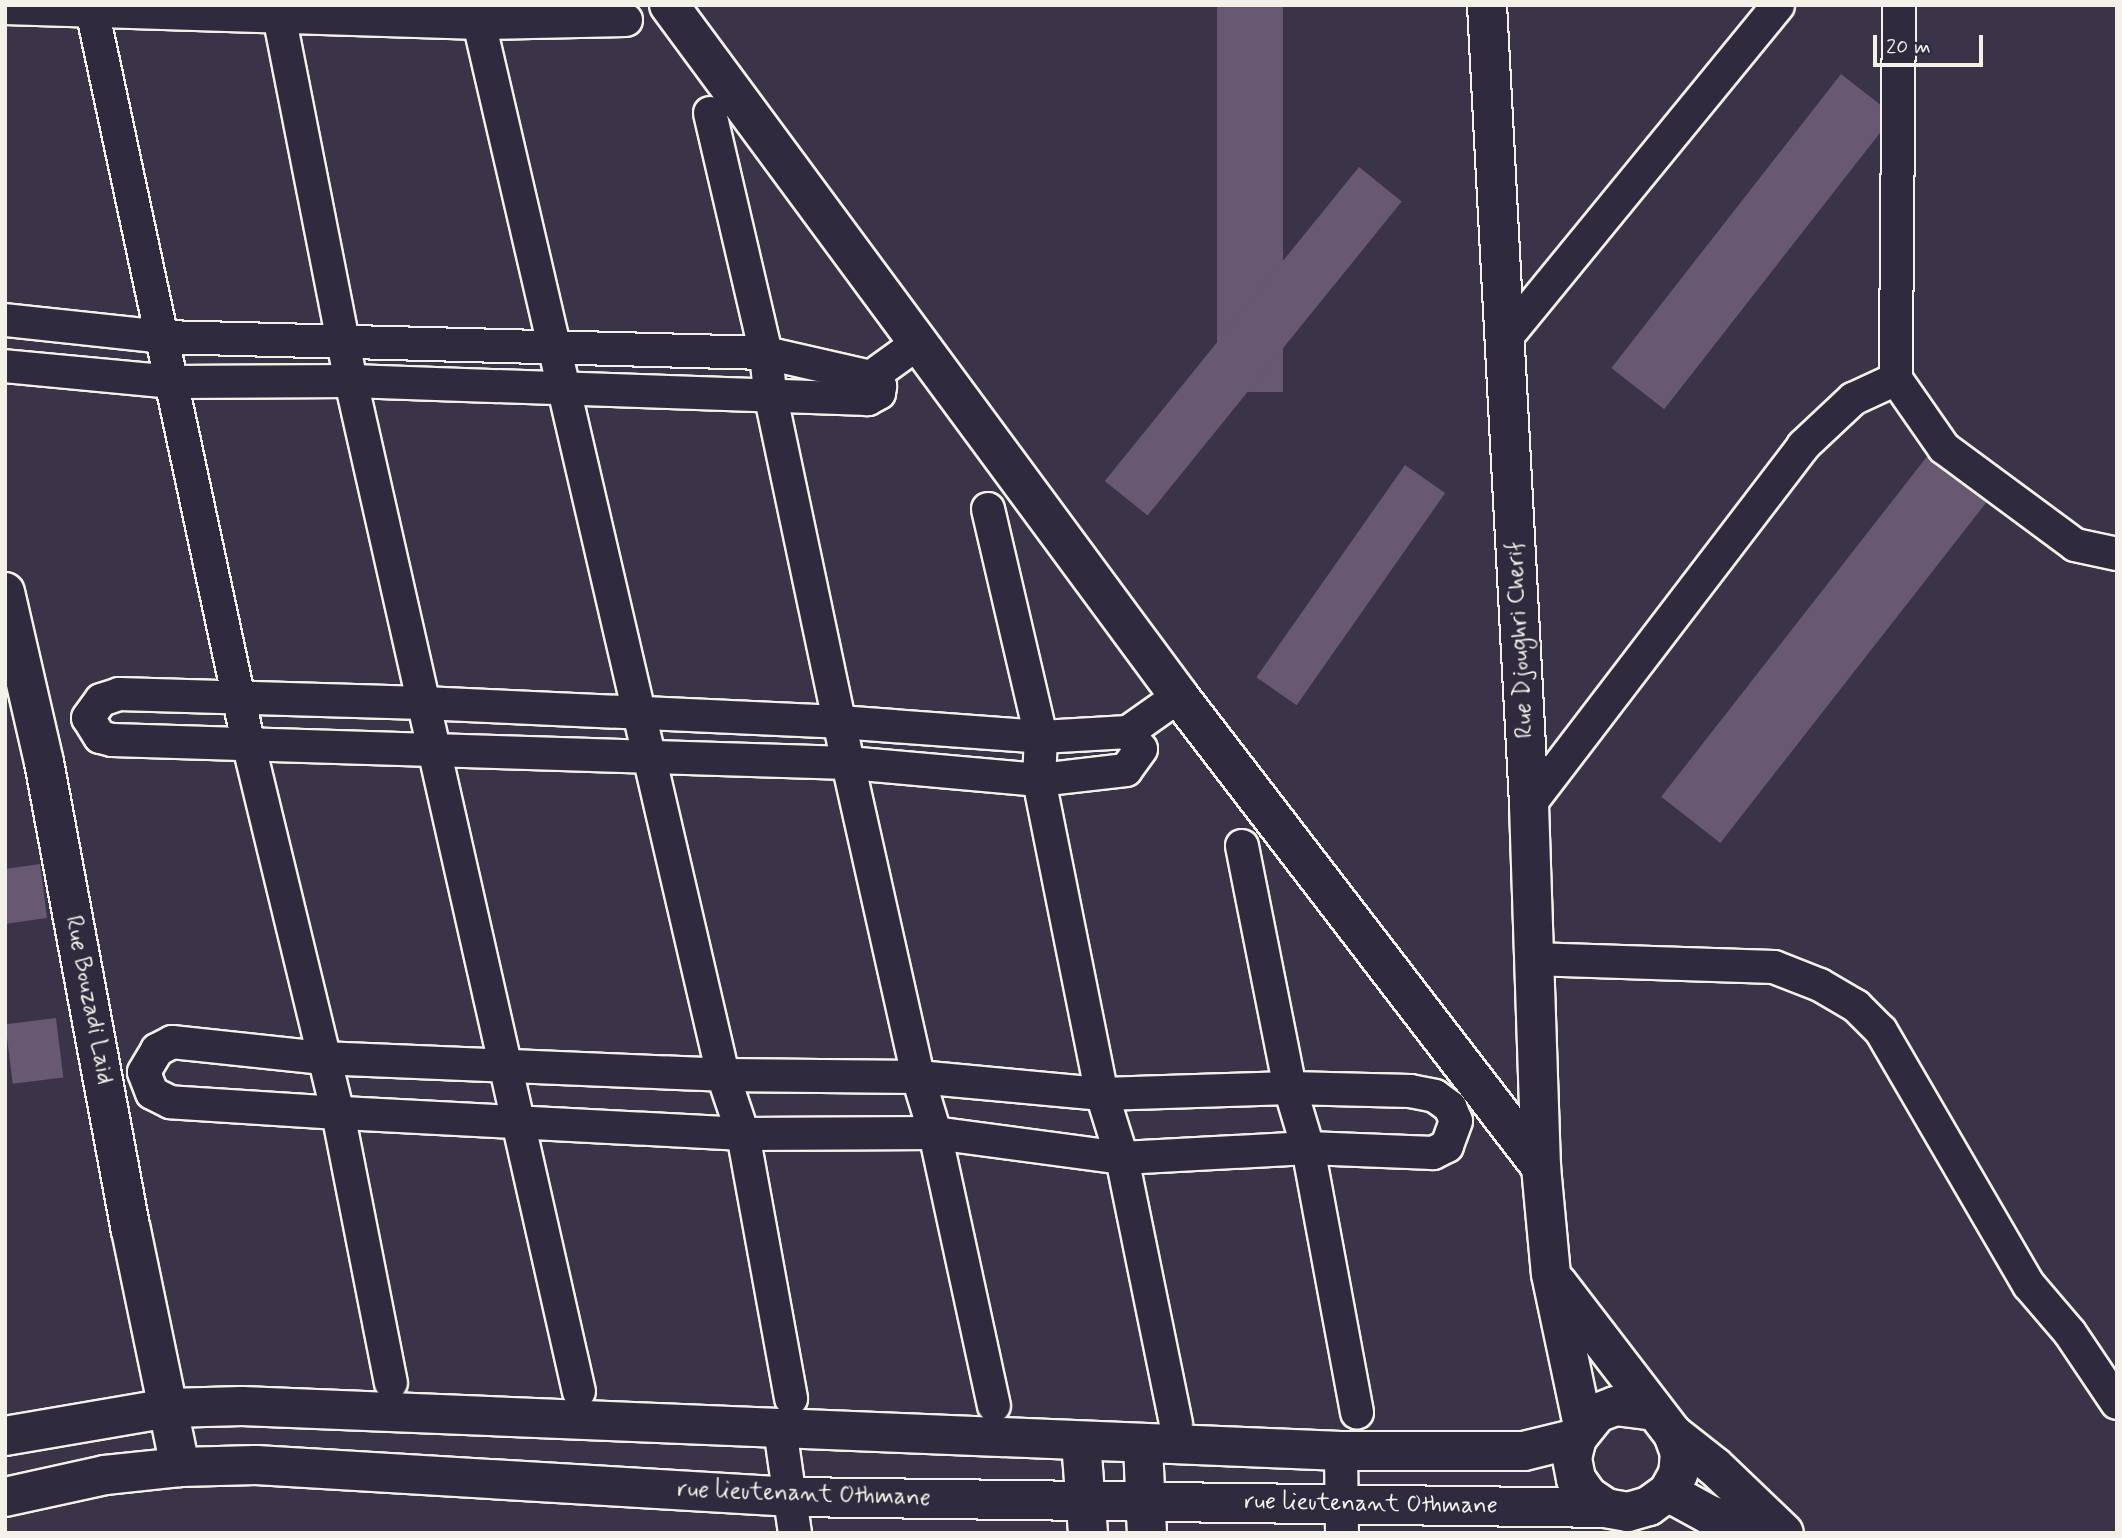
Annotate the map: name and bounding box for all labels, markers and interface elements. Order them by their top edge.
scale bar [1877,21,1987,65]
text: 20 m [1886,33,1931,61]
street label: Rue Djoughri Cherif [1500,539,1540,741]
street label: Rue Bouzadi Laid [58,913,120,1087]
street label: rue lieutenant Othmane [677,1475,931,1513]
street label: rue lieutenant Othmane [1244,1487,1498,1521]

